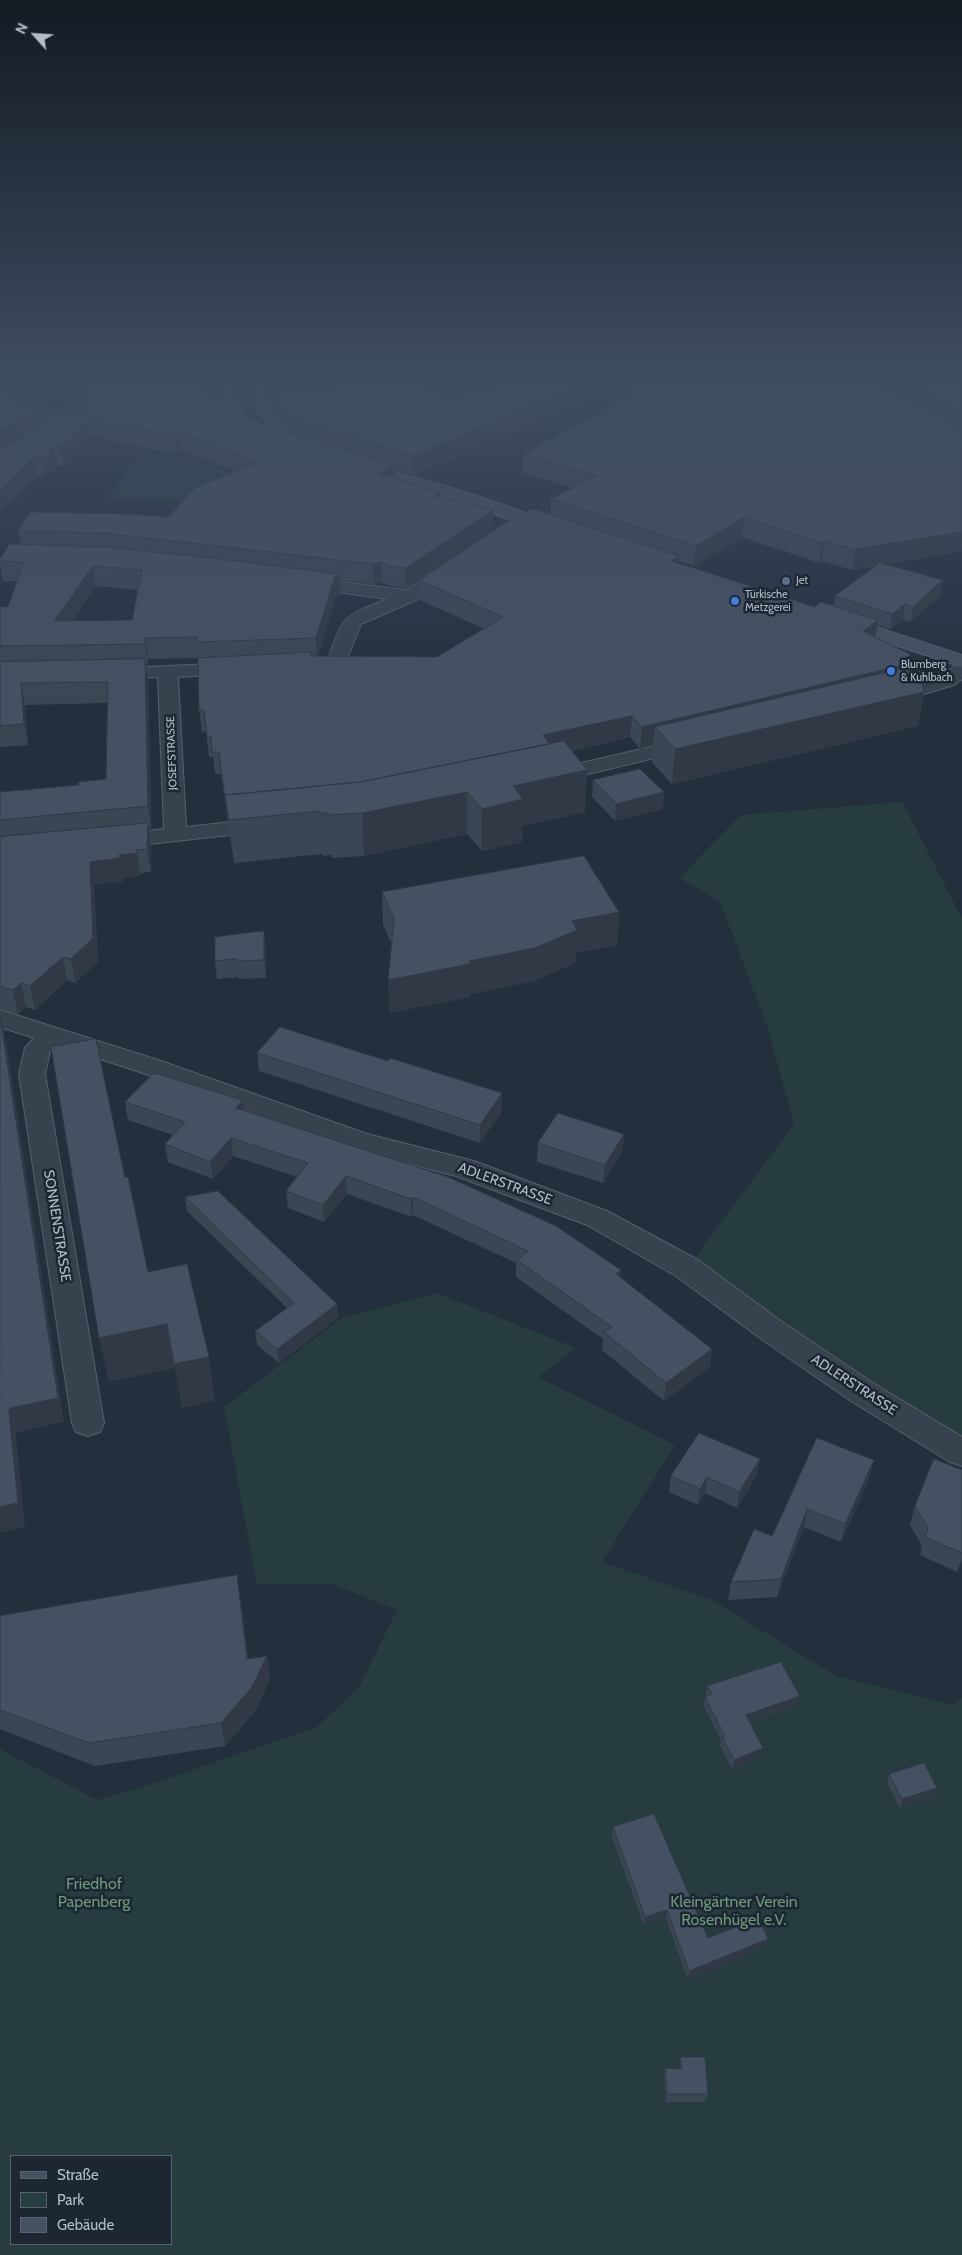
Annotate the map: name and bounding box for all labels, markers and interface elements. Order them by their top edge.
north arrow [10,10,60,60]
text: N [11,20,32,37]
place label: Jet [796,574,808,588]
marker: Jet [780,575,792,587]
place label: Türkische Metzgerei [745,588,791,614]
marker: Türkische Metzgerei [729,595,741,607]
place label: Blumberg & Kuhlbach [901,658,953,684]
marker: Blumberg & Kuhlbach [885,665,897,677]
street label: JOSEFSTRASSE [164,716,180,790]
street label: ADLERSTRASSE [456,1159,554,1209]
street label: SONNENSTRASSE [40,1169,74,1283]
street label: ADLERSTRASSE [808,1351,900,1419]
park label: Friedhof Papenberg [58,1874,130,1912]
park label: Kleingärtner Verein Rosenhügel e.V. [670,1892,798,1930]
legend [10,2155,172,2245]
text: Straße [57,2166,99,2184]
text: Park [57,2191,84,2209]
text: Gebäude [57,2216,114,2234]

